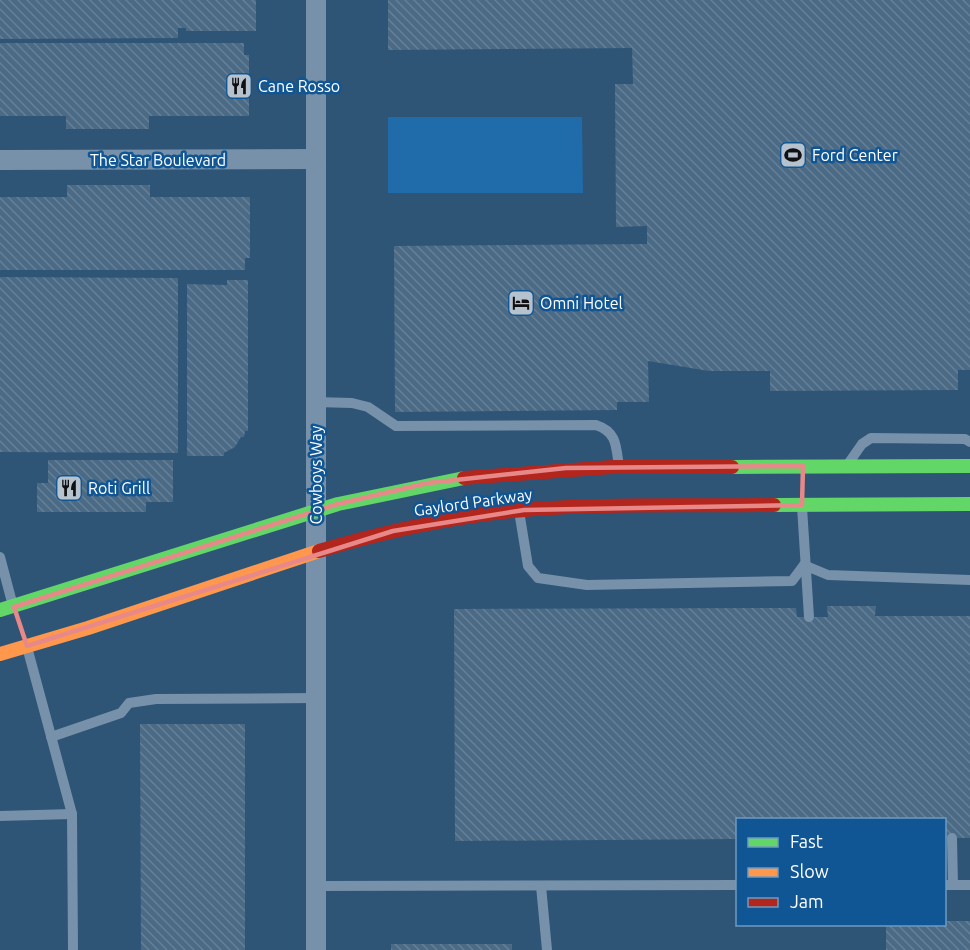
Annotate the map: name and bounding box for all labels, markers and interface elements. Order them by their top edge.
restaurant icon: Cane Rosso [224,71,254,101]
place label: Cane Rosso [258,77,340,95]
sports icon: Ford Center [778,140,808,170]
place label: Ford Center [812,146,898,164]
street label: The Star Boulevard [90,151,226,169]
hotel icon: Omni Hotel [506,288,536,318]
place label: Omni Hotel [540,294,623,312]
street label: Cowboys Way [307,425,325,524]
restaurant icon: Roti Grill [54,473,84,503]
place label: Roti Grill [88,479,150,497]
street label: Gaylord Parkway [413,485,534,519]
legend [736,818,946,926]
text: Fast [790,831,823,851]
text: Slow [790,861,829,881]
text: Jam [790,891,824,911]

